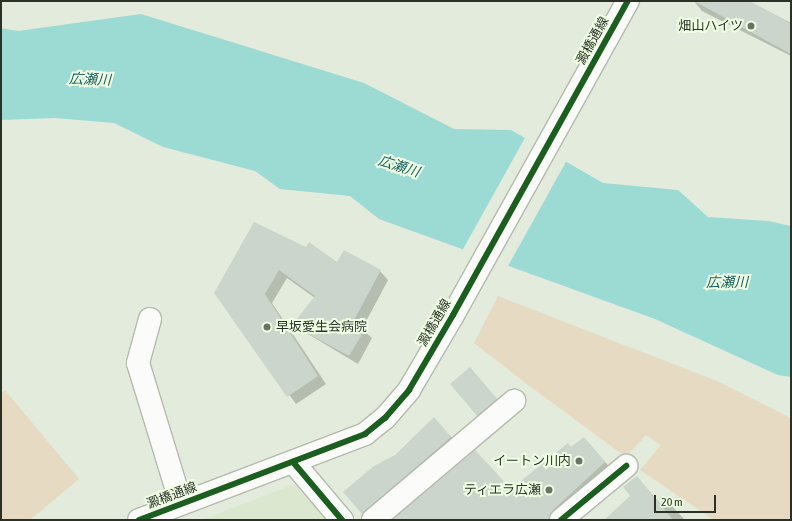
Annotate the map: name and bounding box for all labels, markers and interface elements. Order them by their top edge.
street label: 澱橋通線 [574,14,612,68]
place label: 畑山ハイツ [678,18,743,34]
marker: 畑山ハイツ [746,21,756,31]
water label: 広瀬川 [69,70,111,88]
water label: 広瀬川 [376,152,422,180]
water label: 広瀬川 [706,274,748,290]
street label: 澱橋通線 [415,297,455,349]
place label: 早坂愛生会病院 [276,319,367,335]
marker: 早坂愛生会病院 [261,321,273,333]
place label: イートン川内 [493,453,571,469]
marker: イートン川内 [574,456,584,466]
street label: 澱橋通線 [145,479,199,513]
place label: ティエラ広瀬 [463,482,541,498]
marker: ティエラ広瀬 [544,485,554,495]
scale bar [656,487,718,513]
text: 20 m [661,495,683,509]

